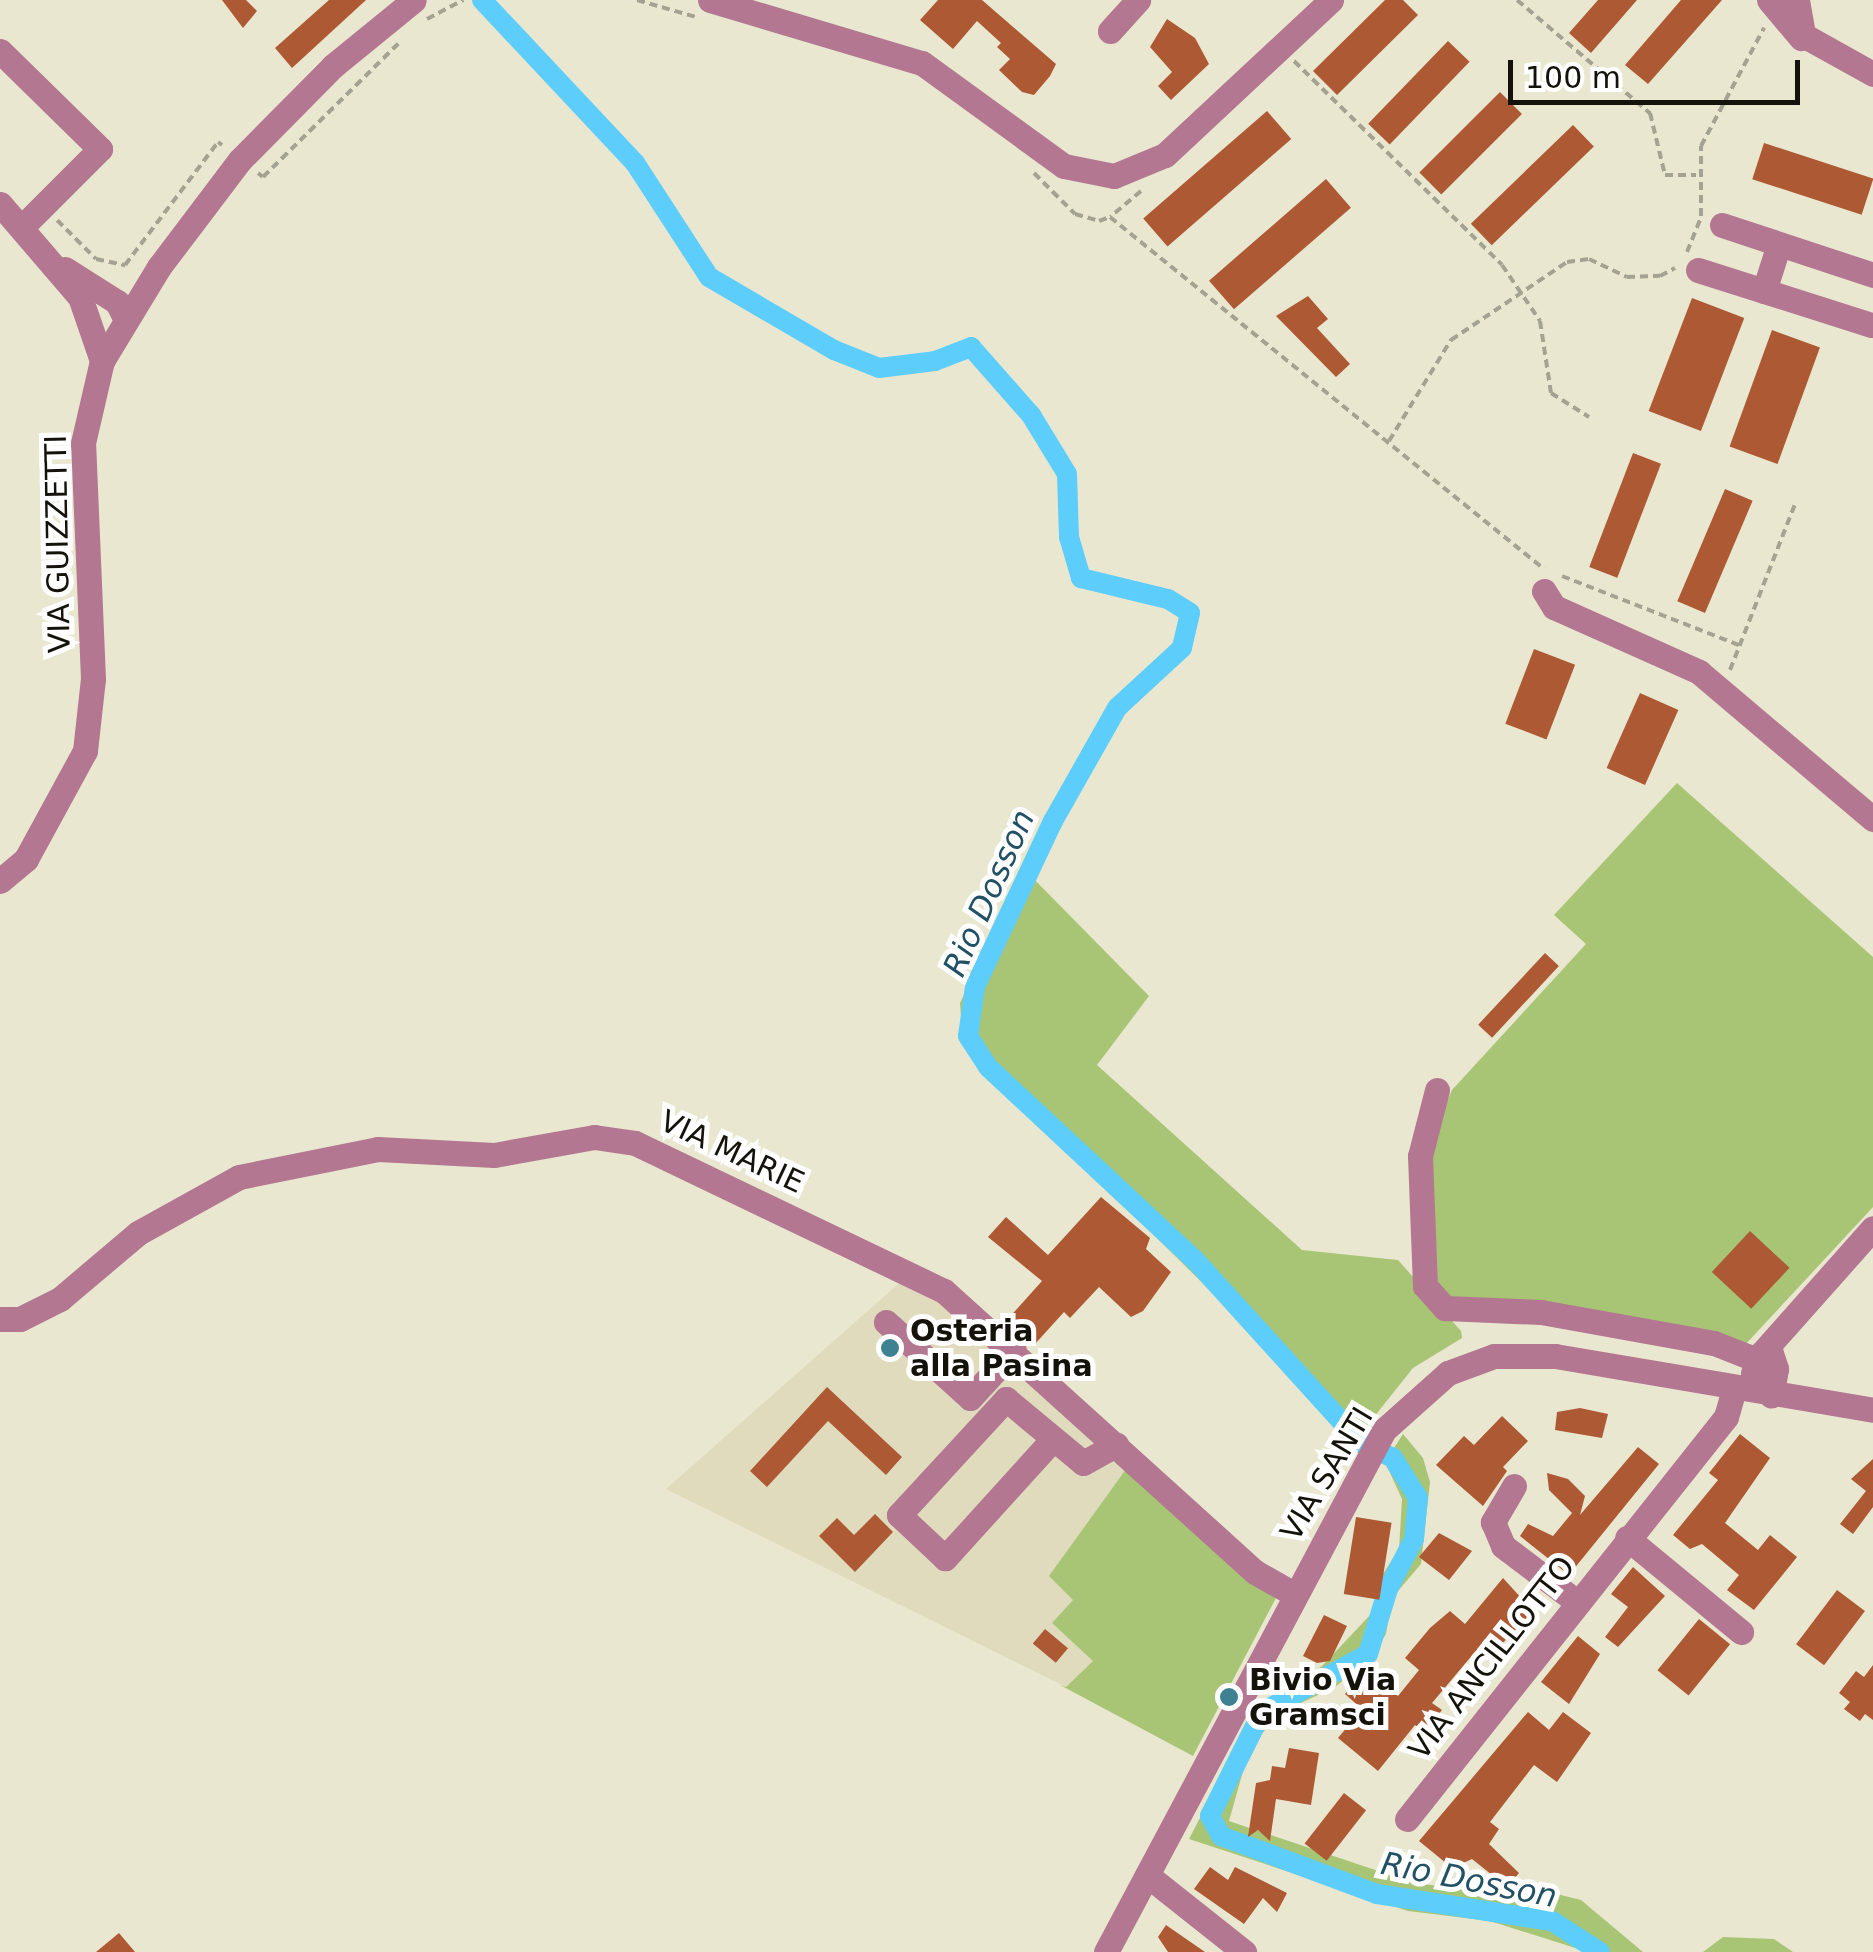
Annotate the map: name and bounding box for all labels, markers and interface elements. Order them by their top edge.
scale bar [1513,40,1806,102]
text: 100 m [1525,60,1621,95]
street label: VIA GUIZZETTI [38,434,78,654]
water label: Rio Dosson [935,804,1043,982]
street label: VIA MARIE [654,1103,810,1201]
place label: Osteria alla Pasina [910,1313,1093,1384]
marker: Osteria alla Pasina [879,1337,901,1359]
street label: VIA SANTI [1273,1401,1381,1547]
street label: VIA ANCILLOTTO [1402,1549,1582,1767]
place label: Bivio Via Gramsci [1249,1662,1396,1732]
marker: Bivio Via Gramsci [1218,1686,1240,1708]
water label: Rio Dosson [1378,1844,1560,1916]

